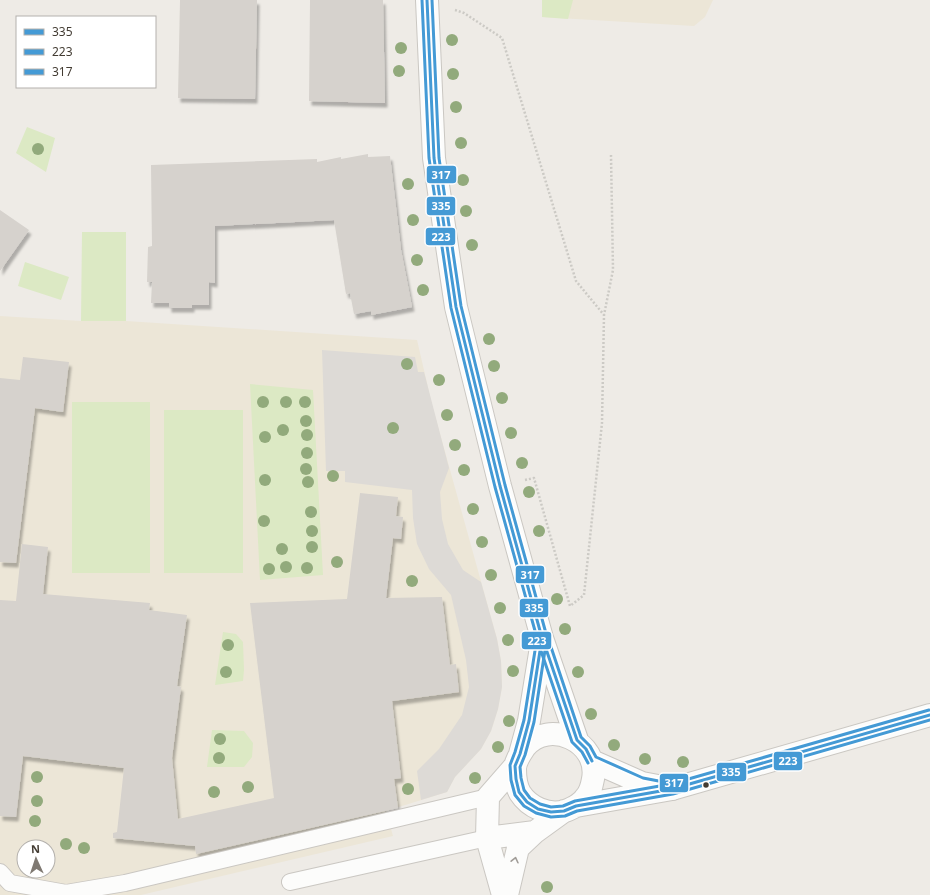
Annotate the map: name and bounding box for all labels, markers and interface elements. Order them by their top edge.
legend [16,16,156,88]
text: 335 [52,23,73,40]
text: 223 [52,43,73,60]
text: 317 [52,63,73,80]
line badge: 317 [426,165,457,184]
text: 317 [432,167,450,182]
line badge: 335 [426,196,456,216]
text: 335 [432,198,450,213]
line badge: 223 [425,227,456,246]
text: 223 [432,229,450,244]
line badge: 317 [515,565,545,584]
text: 317 [521,567,539,582]
line badge: 335 [519,598,549,618]
text: 335 [525,600,543,615]
line badge: 223 [521,631,552,650]
text: 223 [528,633,546,648]
line badge: 223 [773,751,803,771]
text: 223 [779,753,797,768]
line badge: 335 [716,762,747,782]
text: 335 [722,764,740,779]
line badge: 317 [659,773,689,793]
text: 317 [665,775,683,790]
unlabelled marker [701,780,711,790]
north arrow [16,839,56,879]
text: N [31,841,40,856]
one-way arrow [510,857,519,864]

